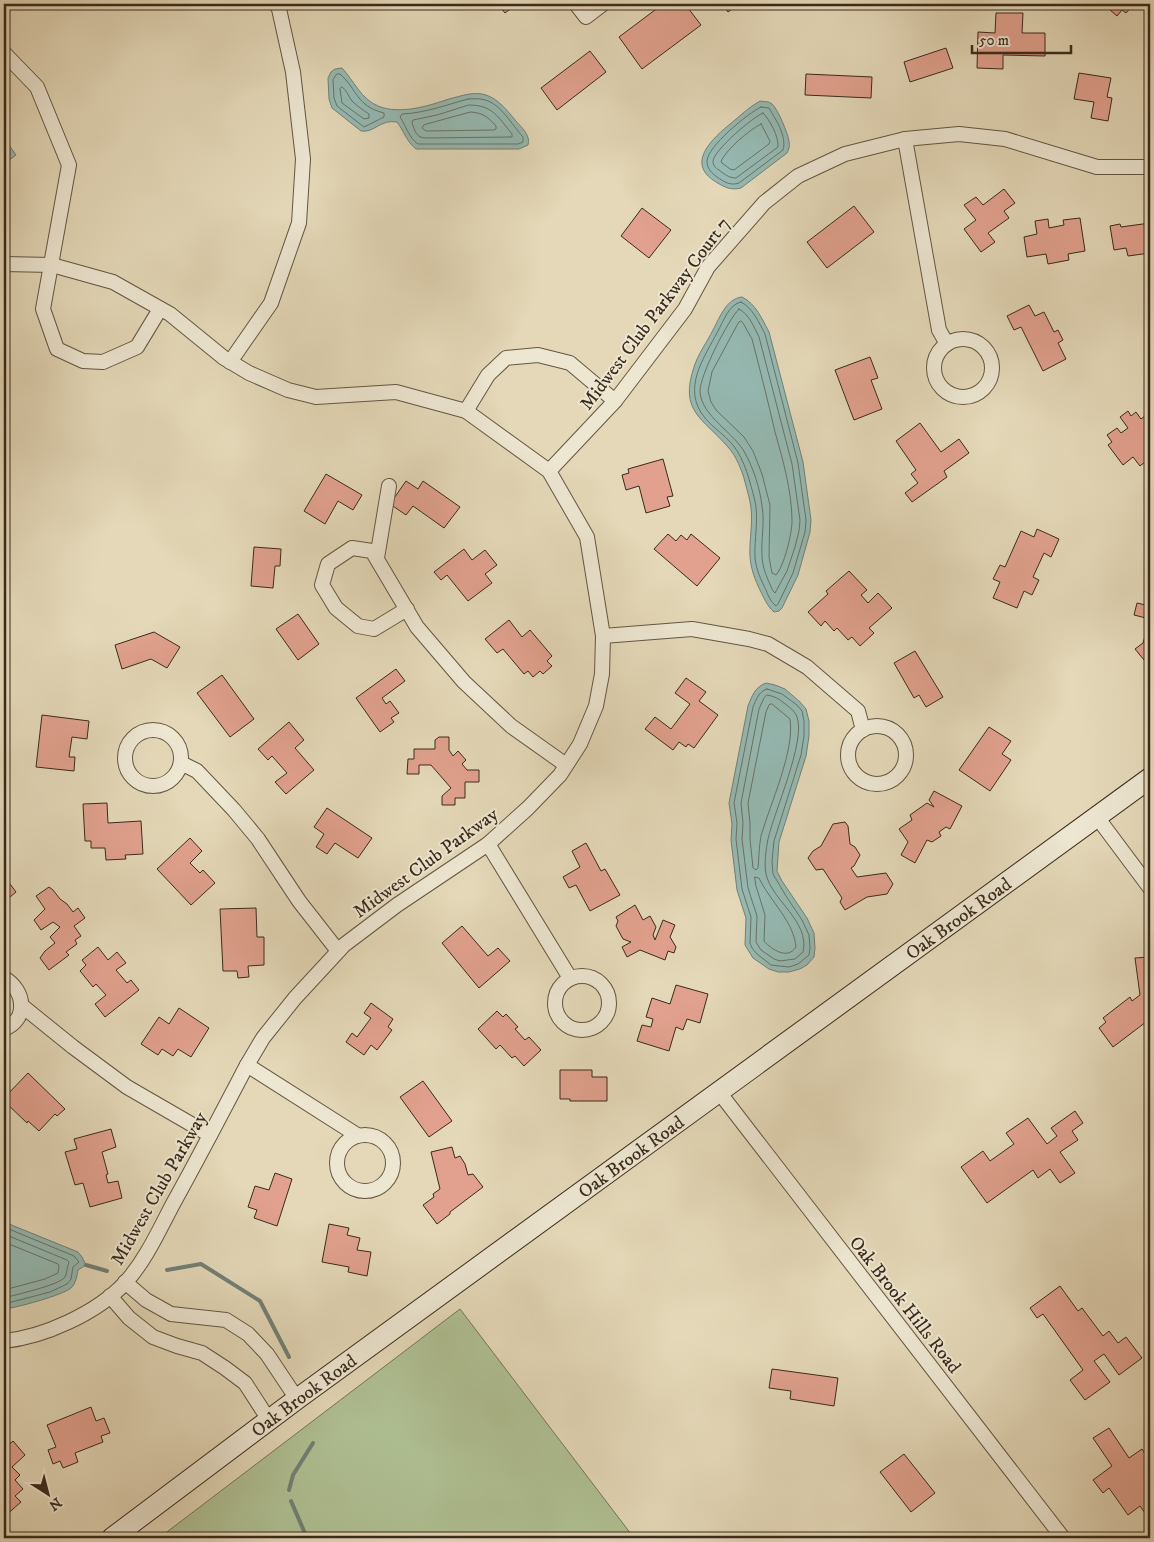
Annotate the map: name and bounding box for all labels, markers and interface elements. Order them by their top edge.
scale bar [972,22,1070,54]
text: 50 m [979,31,1009,50]
street label: Midwest Club Parkway Court 7 [575,213,735,415]
street label: Midwest Club Parkway [349,802,503,923]
street label: Oak Brook Road [901,873,1017,965]
street label: Midwest Club Parkway [106,1107,213,1269]
street label: Oak Brook Road [574,1111,689,1204]
street label: Oak Brook Hills Road [844,1232,966,1379]
street label: Oak Brook Road [247,1349,362,1442]
north arrow [22,1470,72,1520]
text: N [45,1493,65,1515]

